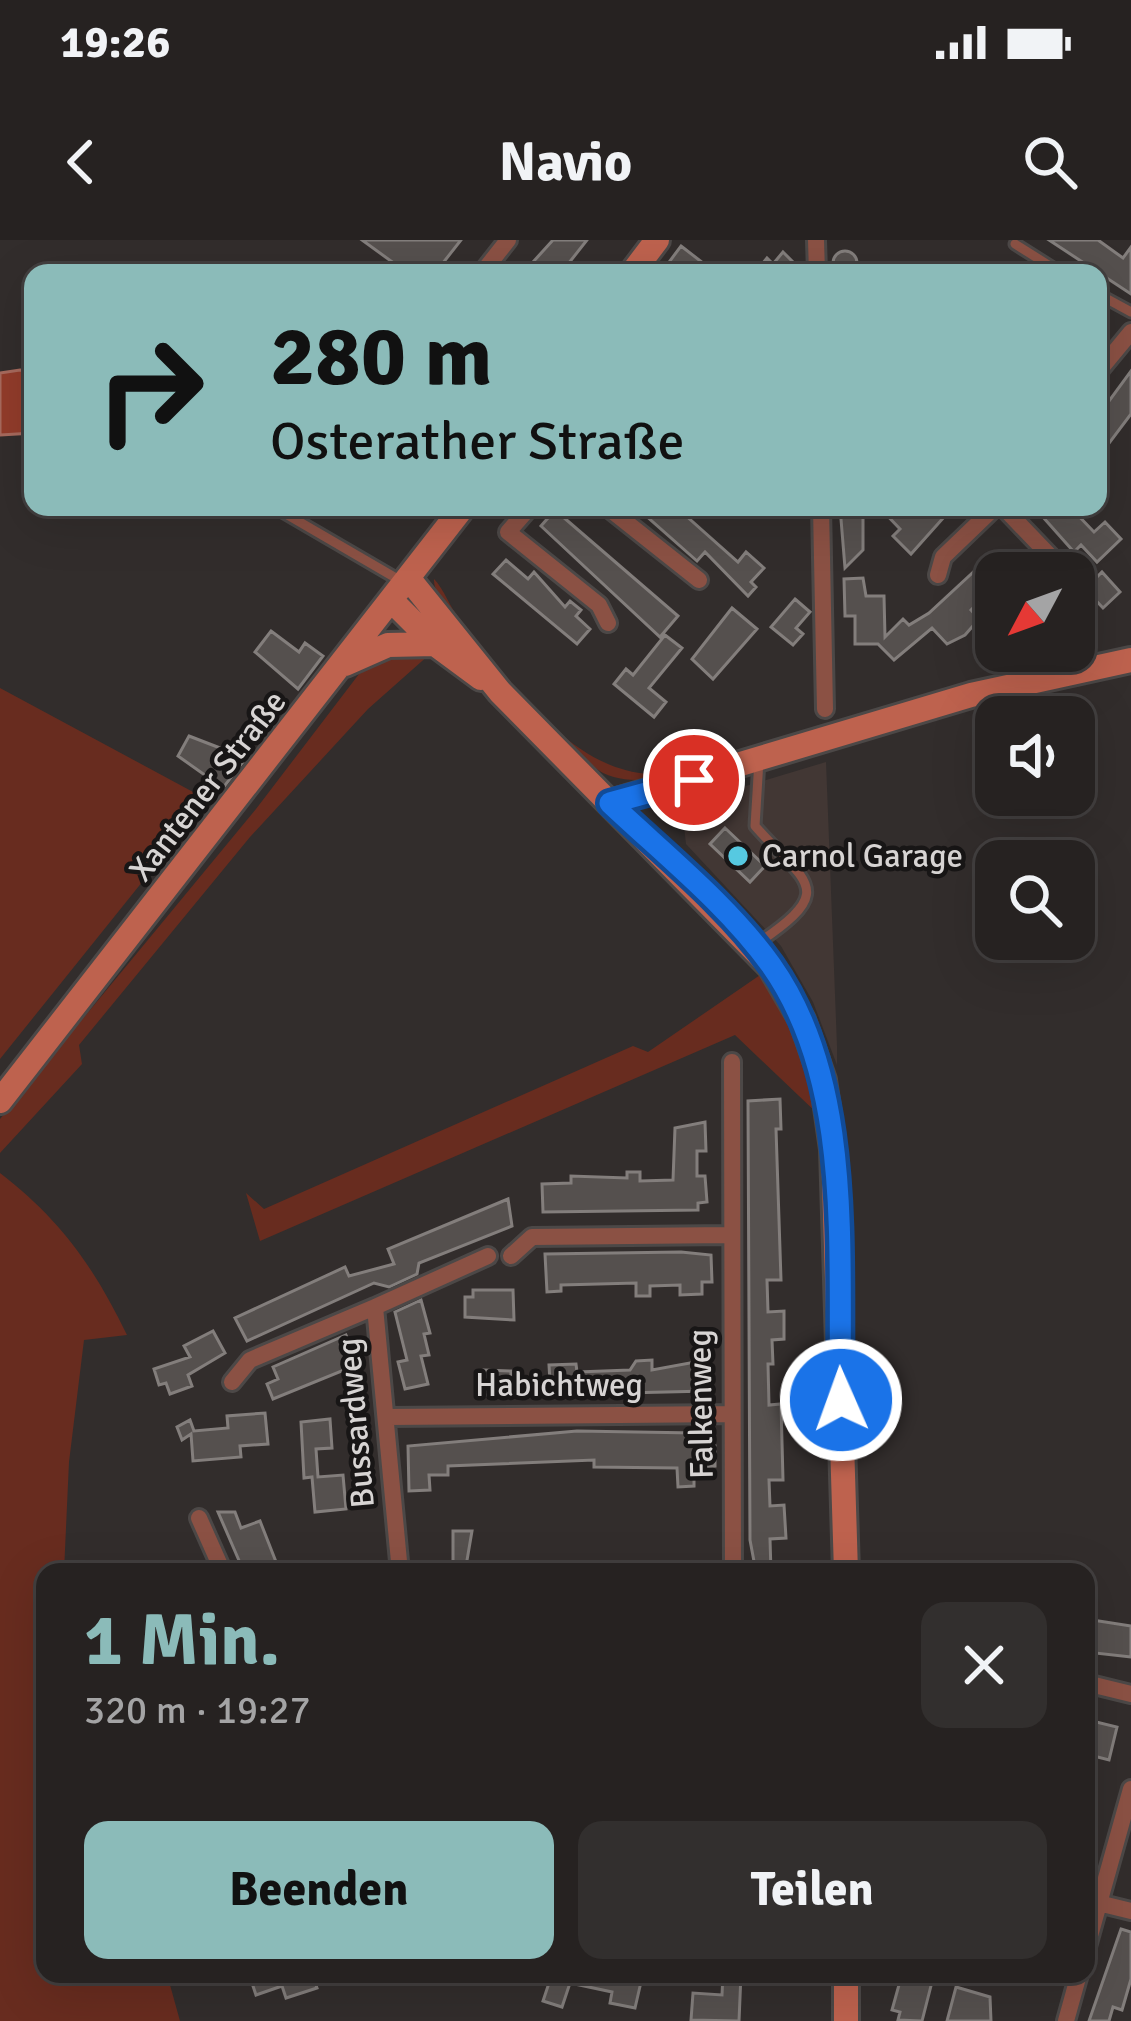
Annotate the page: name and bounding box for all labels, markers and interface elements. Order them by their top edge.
text: 19:26 [60,15,170,70]
icon: back [48,129,114,195]
text: Navio [499,129,632,196]
icon: search [1017,129,1083,195]
text: 280 m [270,305,492,409]
icon: right [72,312,228,468]
text: Osterather Straße [270,408,685,475]
north arrow [975,552,1095,672]
map controls [975,552,1095,960]
street label: Xantener Straße [121,682,295,890]
button: sound [975,696,1095,816]
pin [643,729,745,831]
icon: arrive [661,747,727,813]
place label: Carnol Garage [762,836,963,877]
button: search [975,840,1095,960]
marker: Carnol Garage [725,843,751,869]
street label: Falkenweg [679,1329,723,1479]
street label: Bussardweg [328,1336,384,1510]
position arrow [778,1337,904,1463]
street label: Habichtweg [475,1365,643,1406]
text: 1 Min. [84,1596,280,1685]
button: close [921,1602,1047,1728]
text: 320 m · 19:27 [84,1686,311,1734]
button: Beenden [84,1821,554,1959]
button: Teilen [578,1821,1047,1959]

